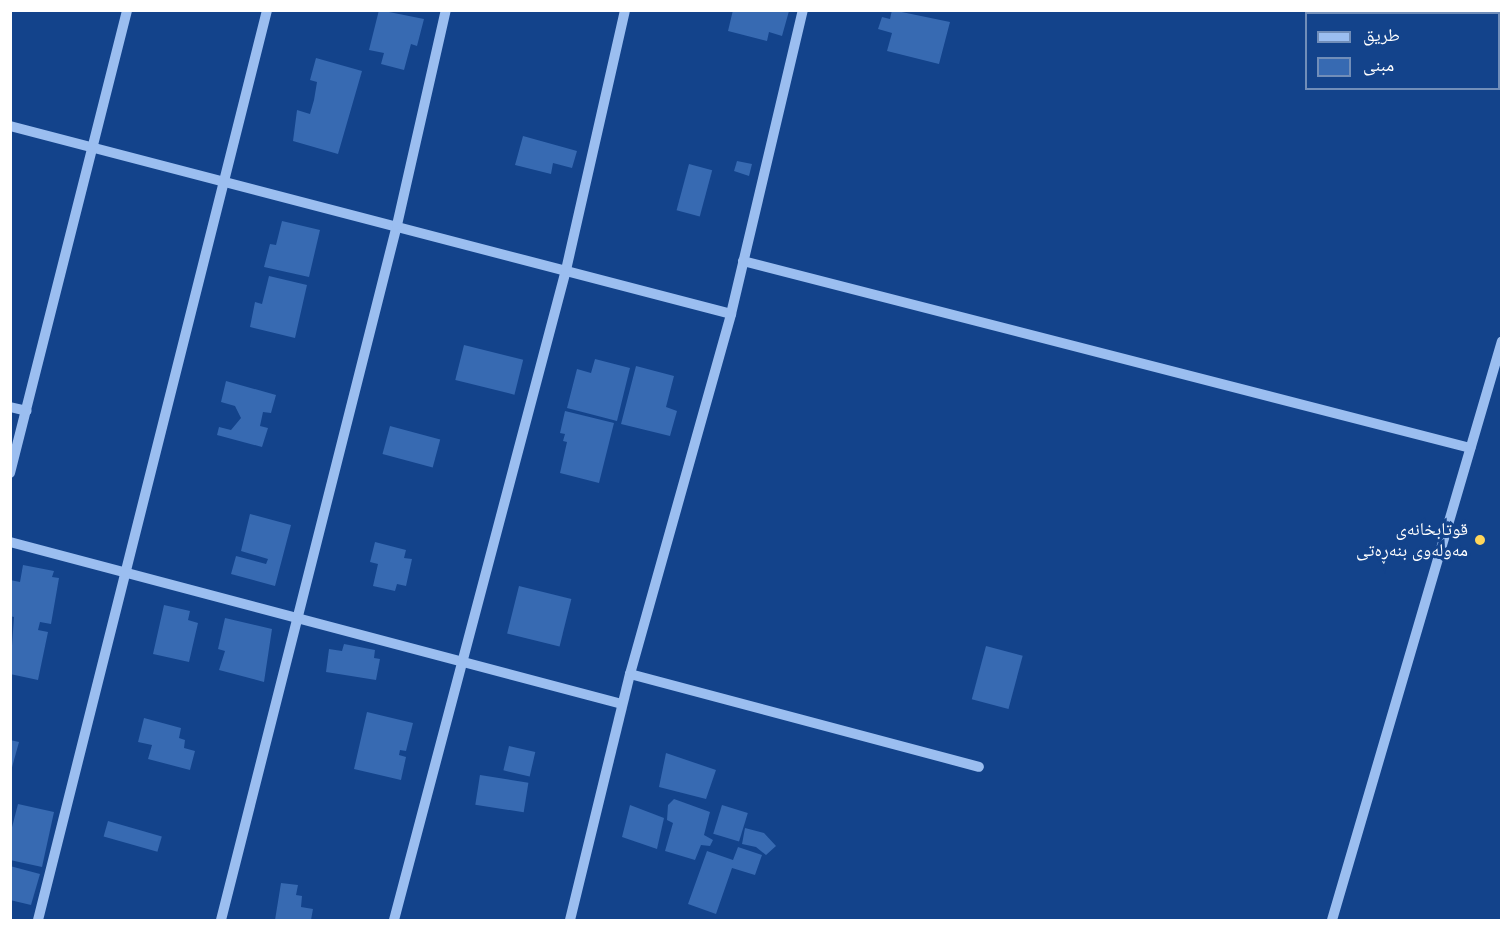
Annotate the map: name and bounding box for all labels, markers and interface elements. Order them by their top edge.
legend [1305,12,1500,90]
text: طريق [1363,23,1400,46]
text: مبنى [1363,53,1394,76]
place label: قوتابخانەی مەولەوی بنەڕەتی [1356,519,1468,562]
marker: قوتابخانەی مەولەوی بنەڕەتی [1473,533,1487,547]

